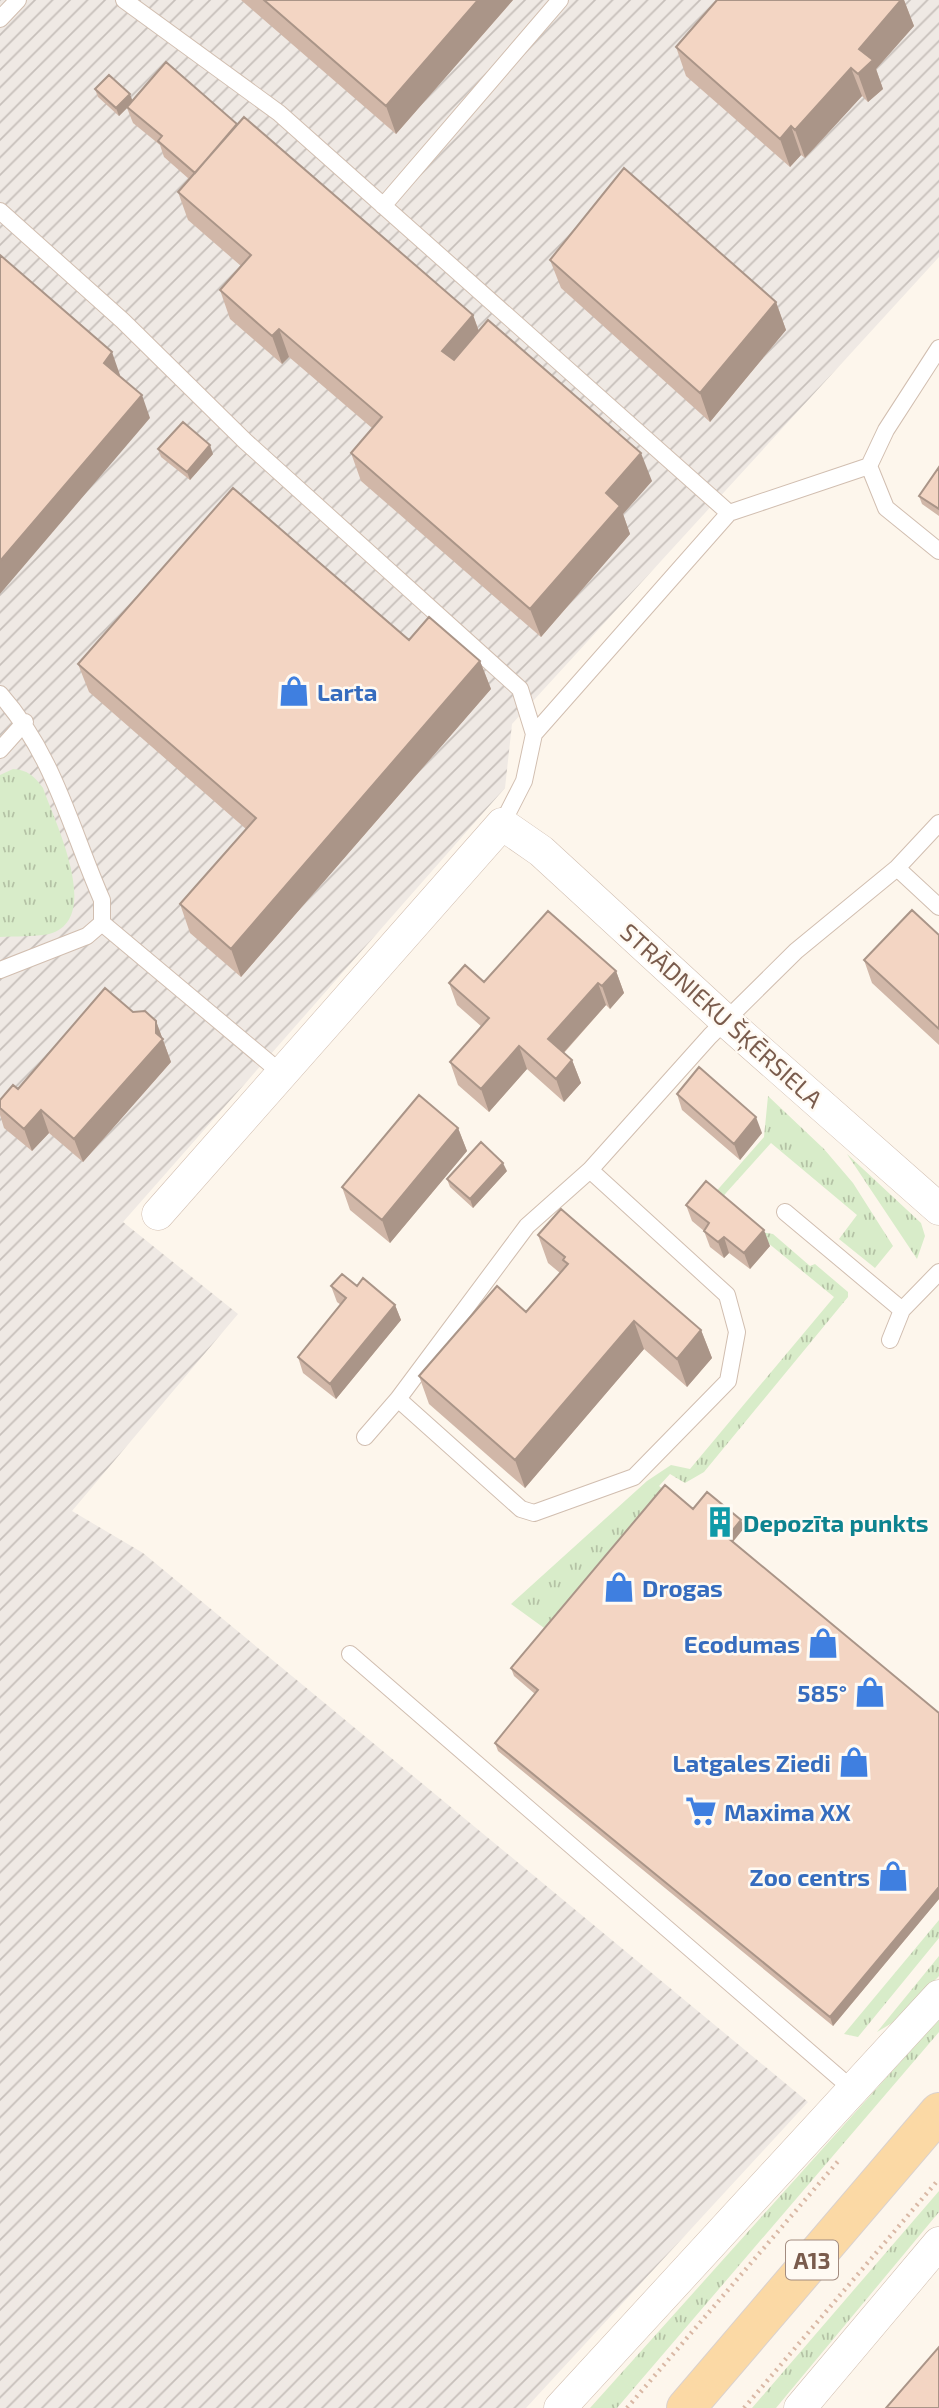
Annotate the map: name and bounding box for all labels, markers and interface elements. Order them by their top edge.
shop icon: Larta [277,674,311,708]
place label: Larta [317,677,377,706]
street label: STRĀDNIEKU ŠĶĒRSIELA [614,917,829,1115]
building icon: Depozīta punkts [703,1505,737,1539]
place label: Depozīta punkts [743,1508,929,1537]
shop icon: Drogas [602,1570,636,1604]
place label: Drogas [642,1573,723,1602]
shop icon: Ecodumas [806,1626,840,1660]
place label: Ecodumas [684,1629,800,1658]
shop icon: 585° [853,1675,887,1709]
place label: 585° [797,1678,847,1707]
shop icon: Latgales Ziedi [837,1745,871,1779]
place label: Latgales Ziedi [673,1748,831,1777]
supermarket icon: Maxima XX [684,1794,718,1828]
place label: Maxima XX [724,1797,851,1826]
shop icon: Zoo centrs [876,1859,910,1893]
place label: Zoo centrs [750,1862,870,1891]
road number: A13 [786,2240,838,2280]

